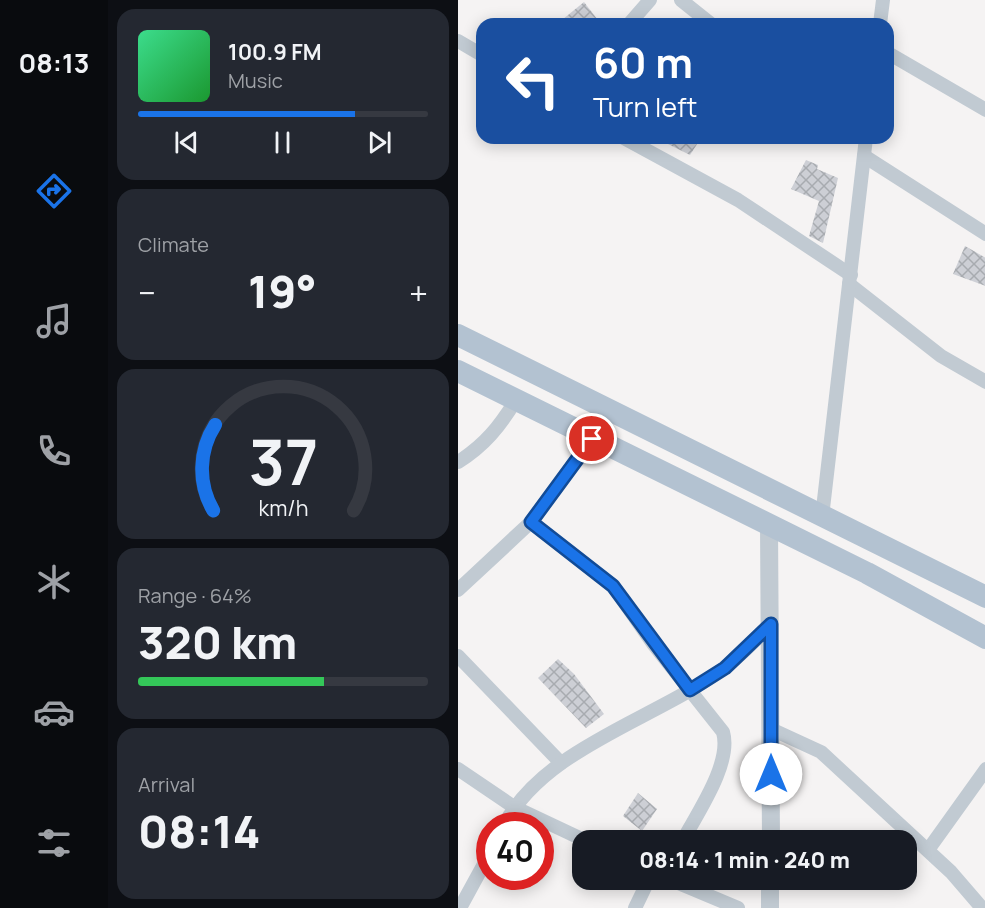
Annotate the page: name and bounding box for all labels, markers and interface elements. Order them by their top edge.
text: 60 m [593,33,693,91]
text: 100.9 FM [228,37,322,67]
icon: left [494,42,572,120]
text: 08:13 [18,44,90,81]
text: Music [228,67,283,94]
text: Turn left [593,88,697,125]
icon: previous [170,126,203,159]
icon: pause [266,126,299,159]
icon: next [363,126,396,159]
icon: directions [33,170,75,212]
text: Climate [138,231,209,258]
text: 19° [248,260,317,322]
text: − [138,270,156,315]
text: + [409,270,428,315]
icon: music [33,300,75,342]
pin [566,413,617,464]
text: 37 [248,418,318,504]
icon: arrive [575,422,608,455]
icon: phone [33,430,75,472]
text: km/h [258,493,308,522]
icon: climate [33,561,75,603]
text: Range · 64% [138,582,252,609]
text: 320 km [138,611,297,673]
icon: car [33,691,75,733]
position arrow [739,742,803,806]
text: Arrival [138,771,195,798]
text: 08:14 [138,800,261,862]
speed limit sign: 40 [476,812,554,890]
icon: filters [33,822,75,864]
text: 08:14 · 1 min · 240 m [639,845,850,875]

